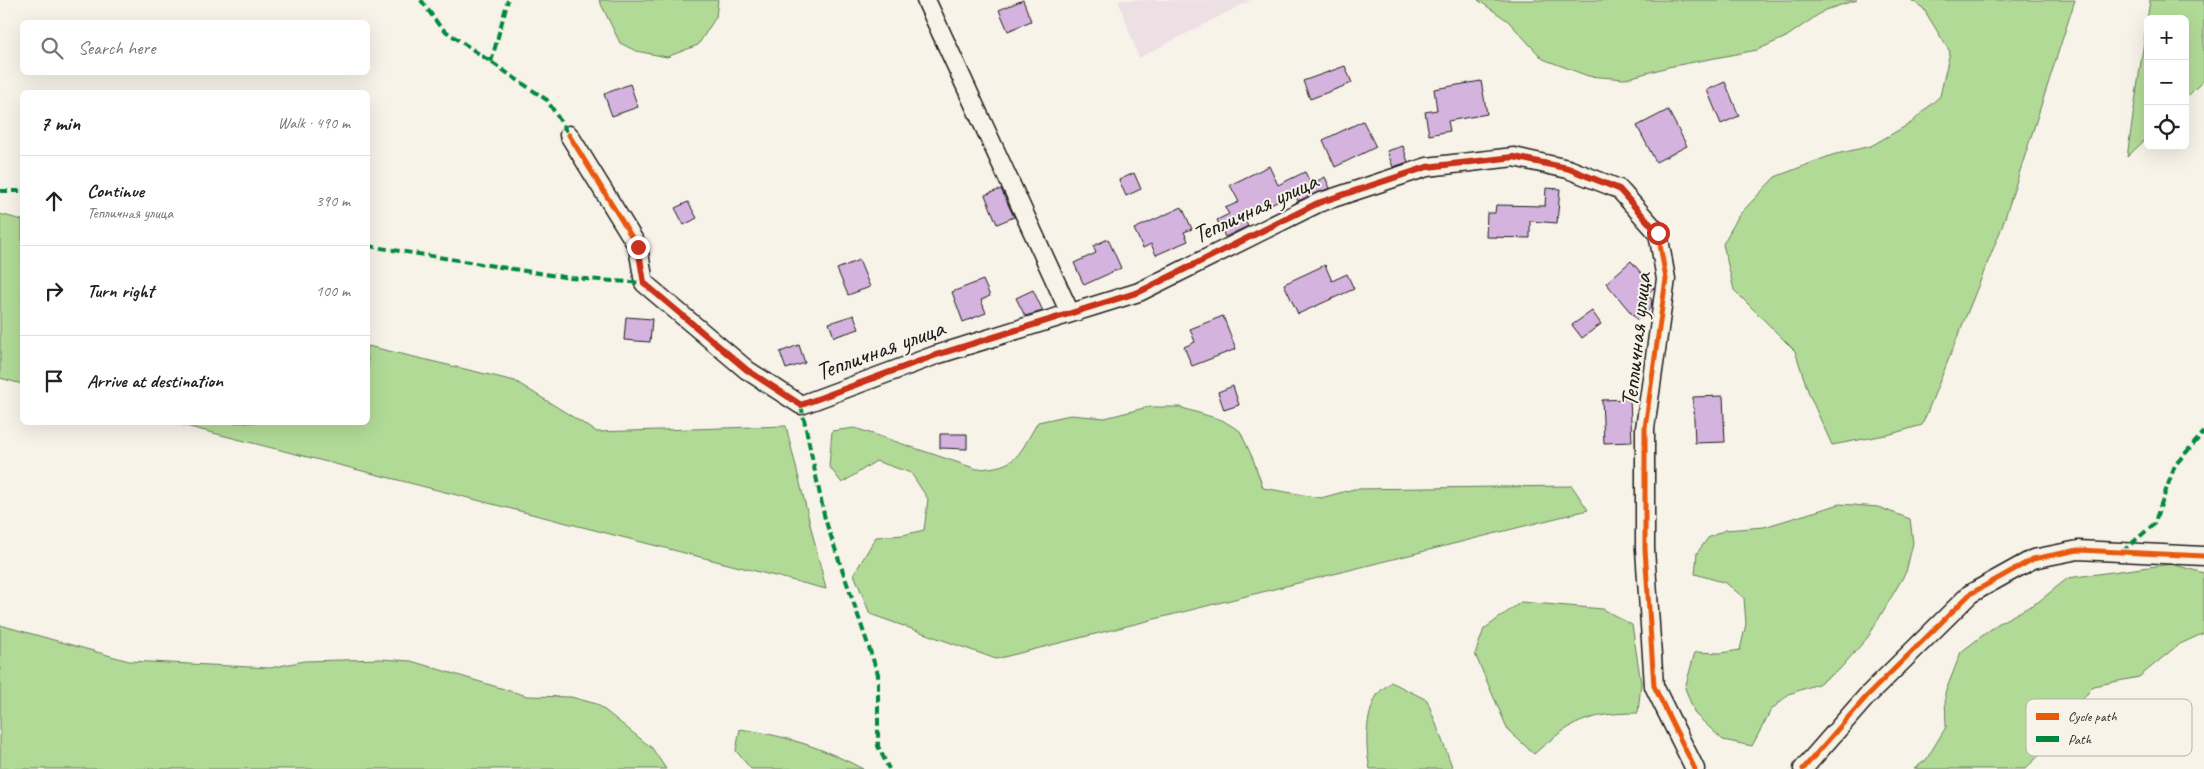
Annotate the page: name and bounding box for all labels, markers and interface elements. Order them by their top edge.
map controls [2144,15,2189,150]
button: + [2144,15,2189,60]
search box [20,20,370,75]
icon: search [38,34,66,62]
text: Search here [78,36,155,60]
button: − [2144,60,2189,105]
button: locate [2144,105,2189,150]
text: 7 min [40,110,80,136]
text: Walk · 490 m [278,113,350,133]
street label: Тепличная улица [1187,164,1325,251]
text: Continue [87,179,144,203]
icon: ahead [40,187,68,215]
text: 390 m [316,191,350,211]
text: Тепличная улица [87,203,173,223]
route start [1647,222,1670,245]
route end [627,236,650,259]
street label: Тепличная улица [1613,269,1659,409]
icon: right [40,277,68,305]
text: Turn right [87,279,154,303]
text: 100 m [316,281,350,301]
street label: Тепличная улица [811,311,951,388]
icon: arrive [40,367,68,395]
text: Arrive at destination [87,369,223,393]
legend [2026,699,2192,756]
text: Cycle path [2068,708,2117,725]
text: Path [2068,731,2092,748]

